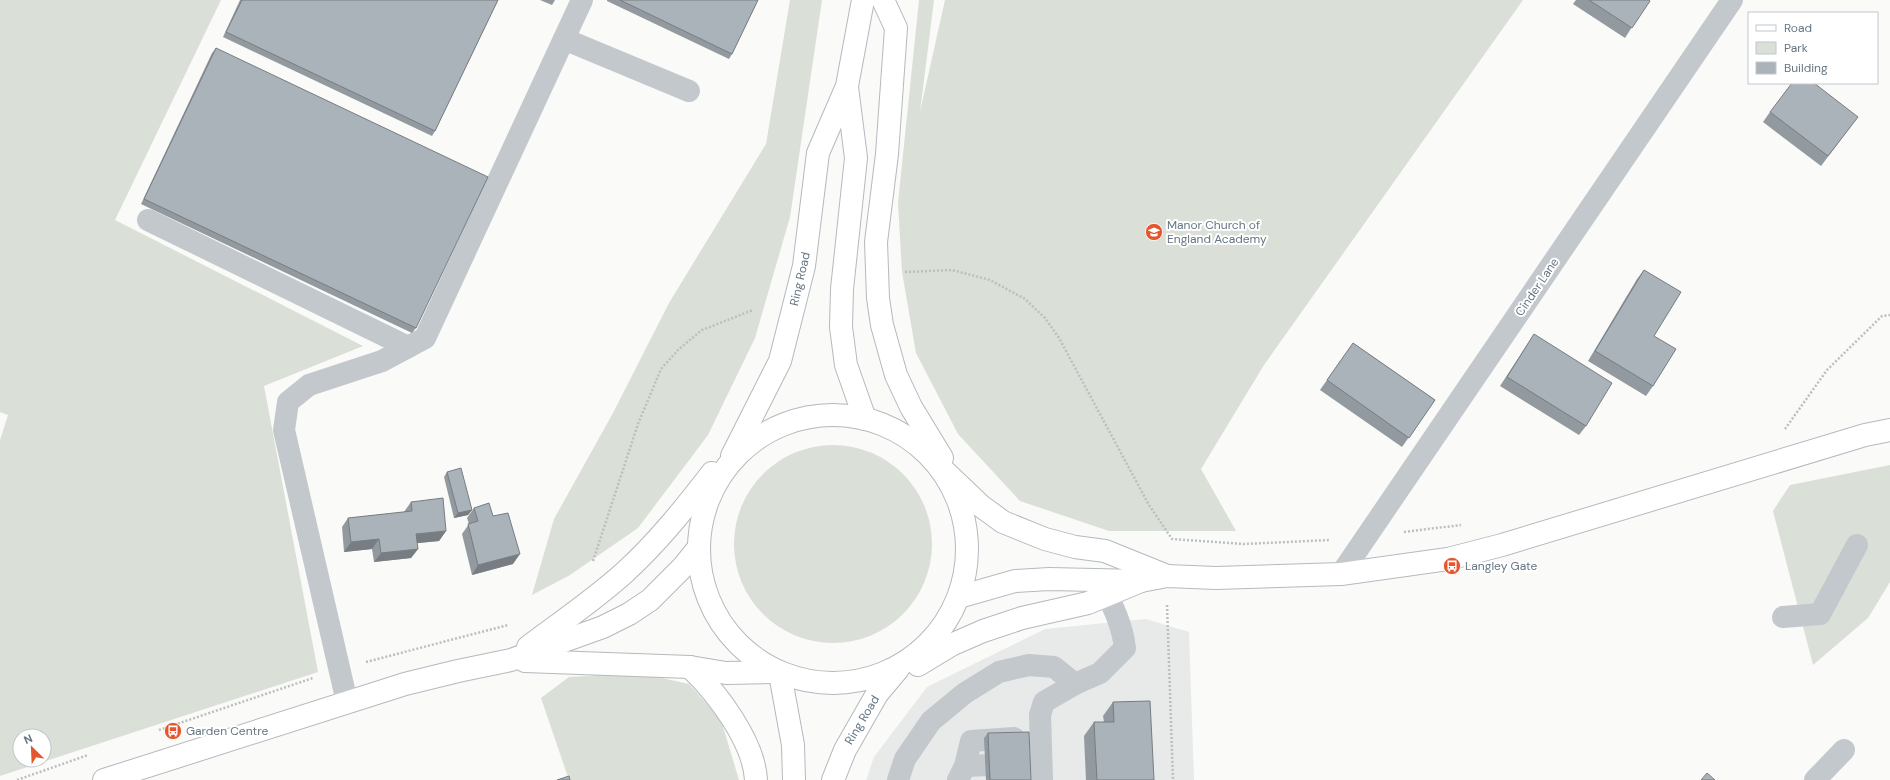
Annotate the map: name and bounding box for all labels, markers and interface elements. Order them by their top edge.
legend [1748,12,1878,84]
text: Road [1784,20,1812,36]
text: Park [1784,40,1808,56]
text: Building [1784,60,1828,76]
place label: Manor Church of England Academy [1167,217,1267,247]
school or university icon: Manor Church of England Academy [1144,222,1164,242]
street label: Ring Road [786,251,814,307]
street label: Cinder Lane [1512,255,1562,319]
bus stop icon: Langley Gate [1442,556,1462,576]
place label: Langley Gate [1465,558,1538,574]
street label: Ring Road [841,692,883,748]
bus stop icon: Garden Centre [163,721,183,741]
place label: Garden Centre [186,723,268,739]
north arrow [12,728,52,768]
text: N [21,731,34,747]

